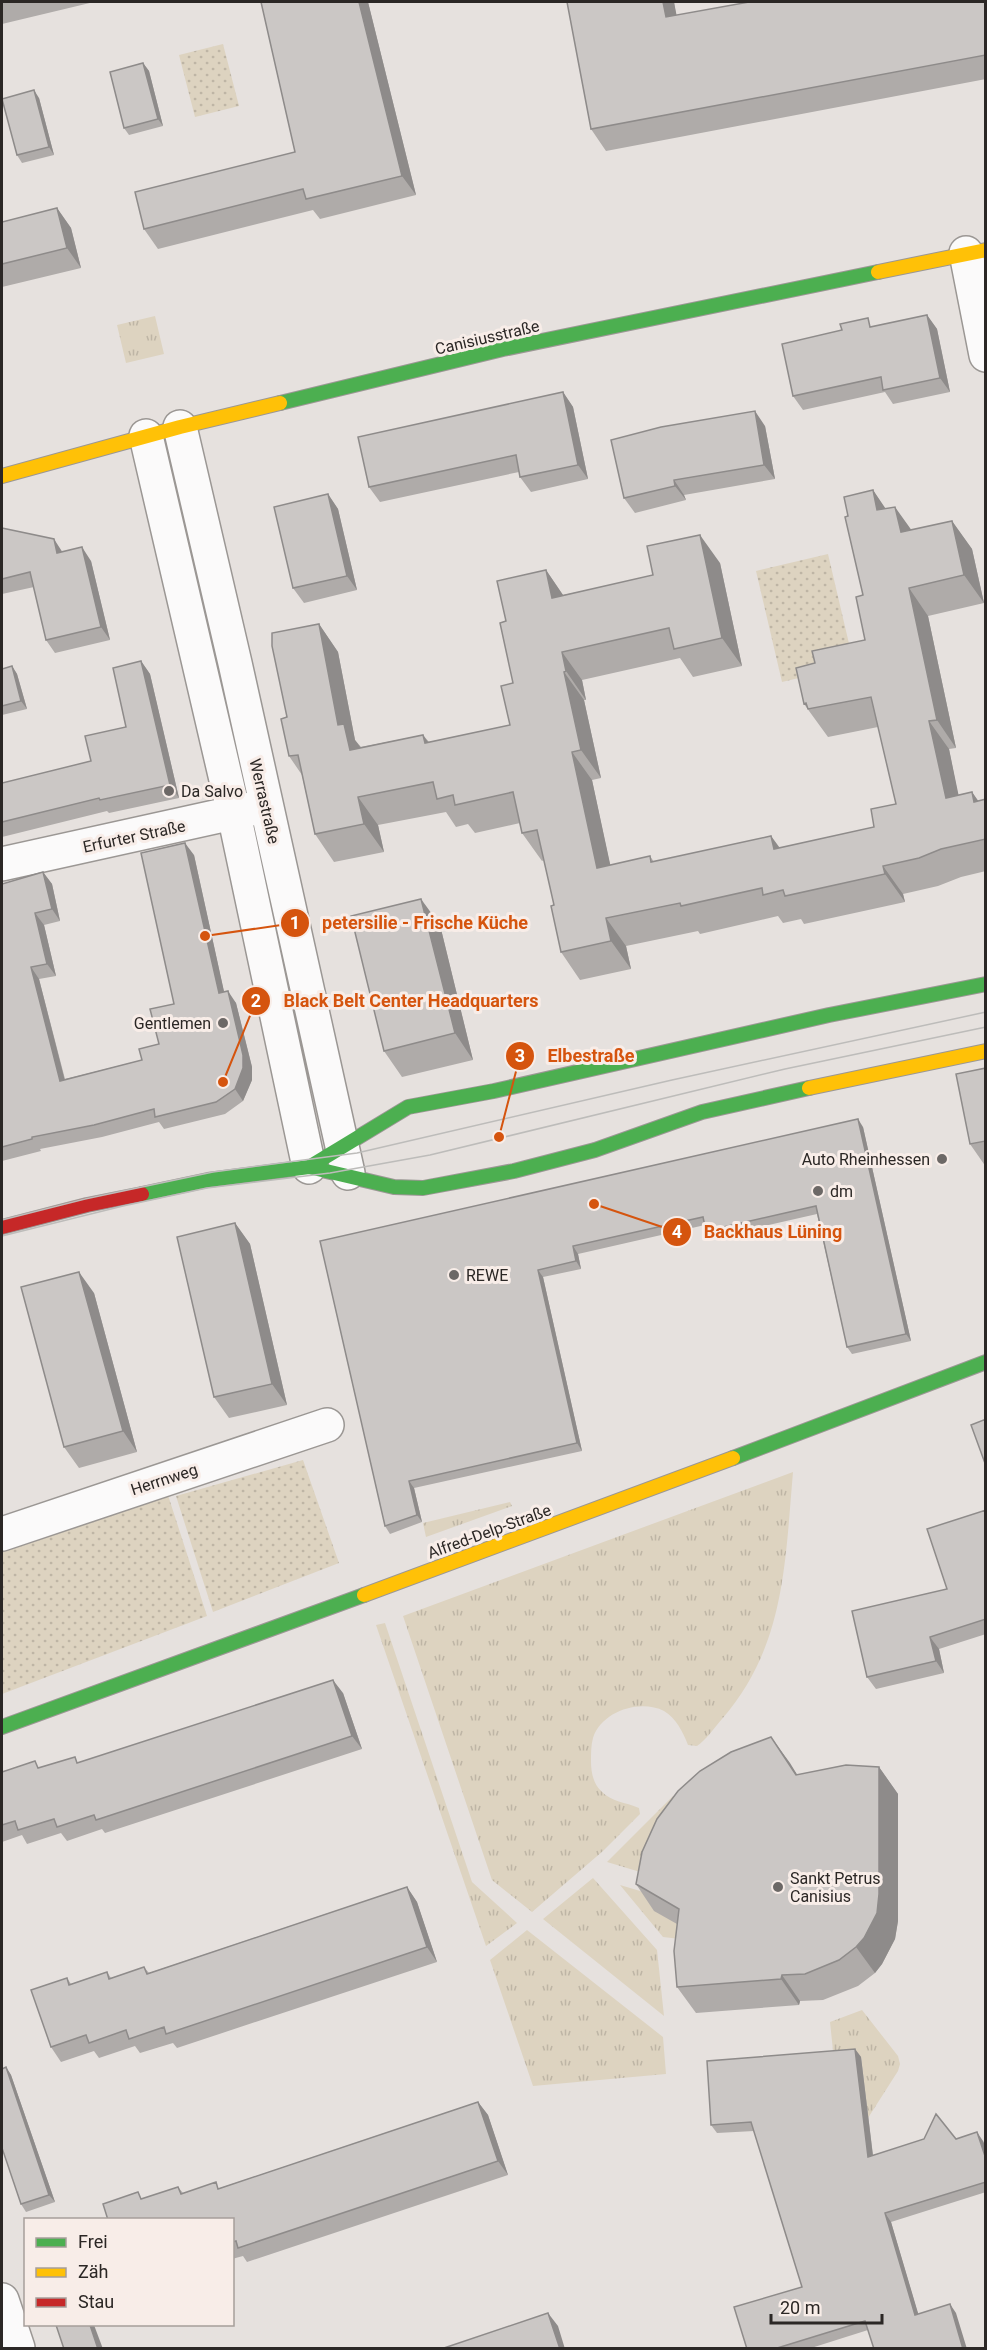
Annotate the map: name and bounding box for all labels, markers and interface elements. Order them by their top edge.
street label: Canisiusstraße [433,316,541,359]
street label: Werrastraße [245,757,284,846]
place label: Da Salvo [181,782,243,801]
marker: Da Salvo [162,784,176,798]
street label: Erfurter Straße [81,816,187,857]
callout: petersilie - Frische Küche [280,905,540,941]
text: 1 [290,912,300,933]
text: petersilie - Frische Küche [322,912,528,933]
callout: Black Belt Center Headquarters [241,983,550,1019]
text: 2 [251,990,261,1011]
text: Black Belt Center Headquarters [283,990,539,1011]
place label: Gentlemen [134,1014,211,1033]
marker: Gentlemen [216,1016,230,1030]
callout: Elbestraße [505,1038,646,1074]
text: 3 [515,1045,525,1066]
text: Elbestraße [547,1045,635,1066]
place label: Auto Rheinhessen [802,1150,930,1169]
marker: Auto Rheinhessen [935,1152,949,1166]
place label: dm [830,1182,853,1201]
marker: dm [811,1184,825,1198]
callout: Backhaus Lüning [662,1214,854,1250]
text: 4 [672,1221,682,1242]
text: Backhaus Lüning [704,1221,842,1242]
place label: REWE [466,1266,508,1285]
marker: REWE [447,1268,461,1282]
street label: Herrnweg [128,1460,200,1499]
street label: Alfred-Delp-Straße [425,1500,553,1563]
place label: Sankt Petrus Canisius [790,1869,881,1906]
marker: Sankt Petrus Canisius [771,1880,785,1894]
legend [24,2218,234,2326]
text: Frei [78,2231,108,2252]
text: Zäh [78,2261,109,2282]
scale bar [771,2287,882,2325]
text: Stau [78,2291,114,2312]
text: 20 m [780,2297,820,2318]

